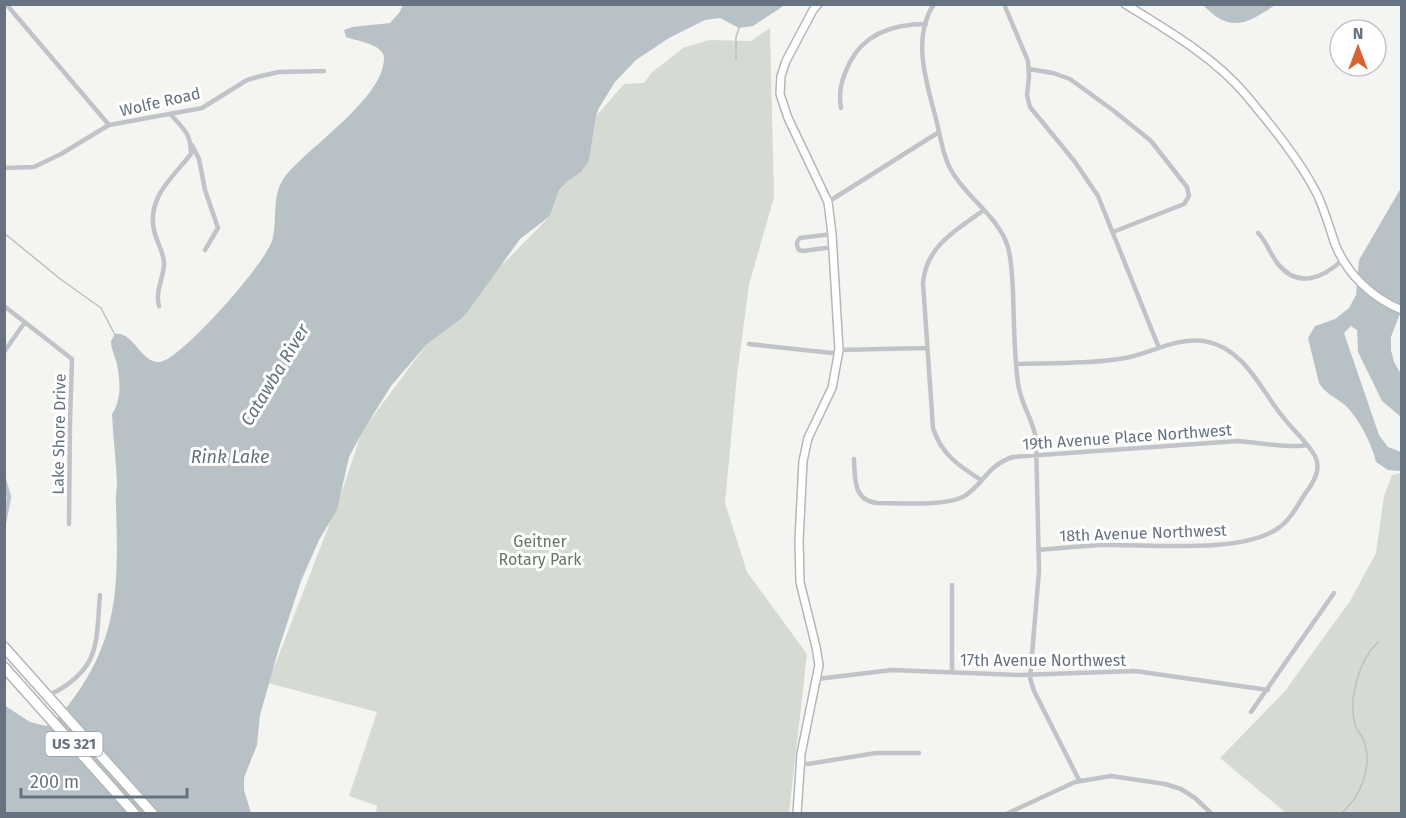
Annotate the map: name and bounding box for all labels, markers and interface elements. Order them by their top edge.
north arrow [1328,18,1388,78]
text: N [1353,24,1363,43]
street label: Wolfe Road [118,84,202,120]
water label: Catawba River [236,319,315,430]
street label: Lake Shore Drive [48,373,70,495]
street label: 19th Avenue Place Northwest [1022,420,1233,454]
water label: Rink Lake [191,446,269,468]
street label: 18th Avenue Northwest [1059,521,1227,545]
park label: Geitner Rotary Park [499,532,582,569]
street label: 17th Avenue Northwest [960,651,1126,670]
road number: US 321 [46,732,103,756]
scale bar [21,761,188,799]
text: 200 m [30,771,79,793]

